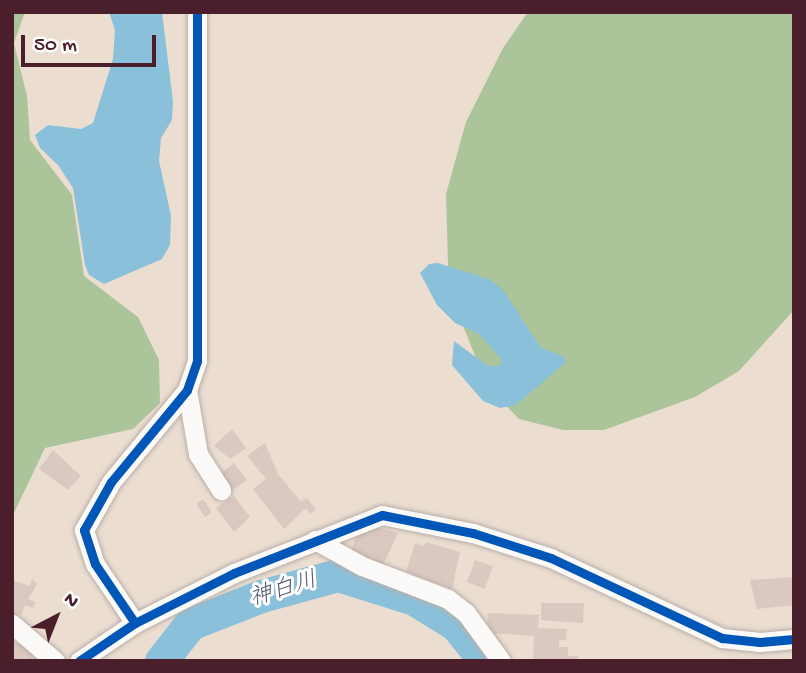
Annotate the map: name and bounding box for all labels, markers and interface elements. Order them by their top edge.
scale bar [24,21,159,65]
text: 50 m [34,34,77,59]
water label: 神白川 [247,568,321,614]
north arrow [21,582,91,652]
text: N [58,588,83,614]

